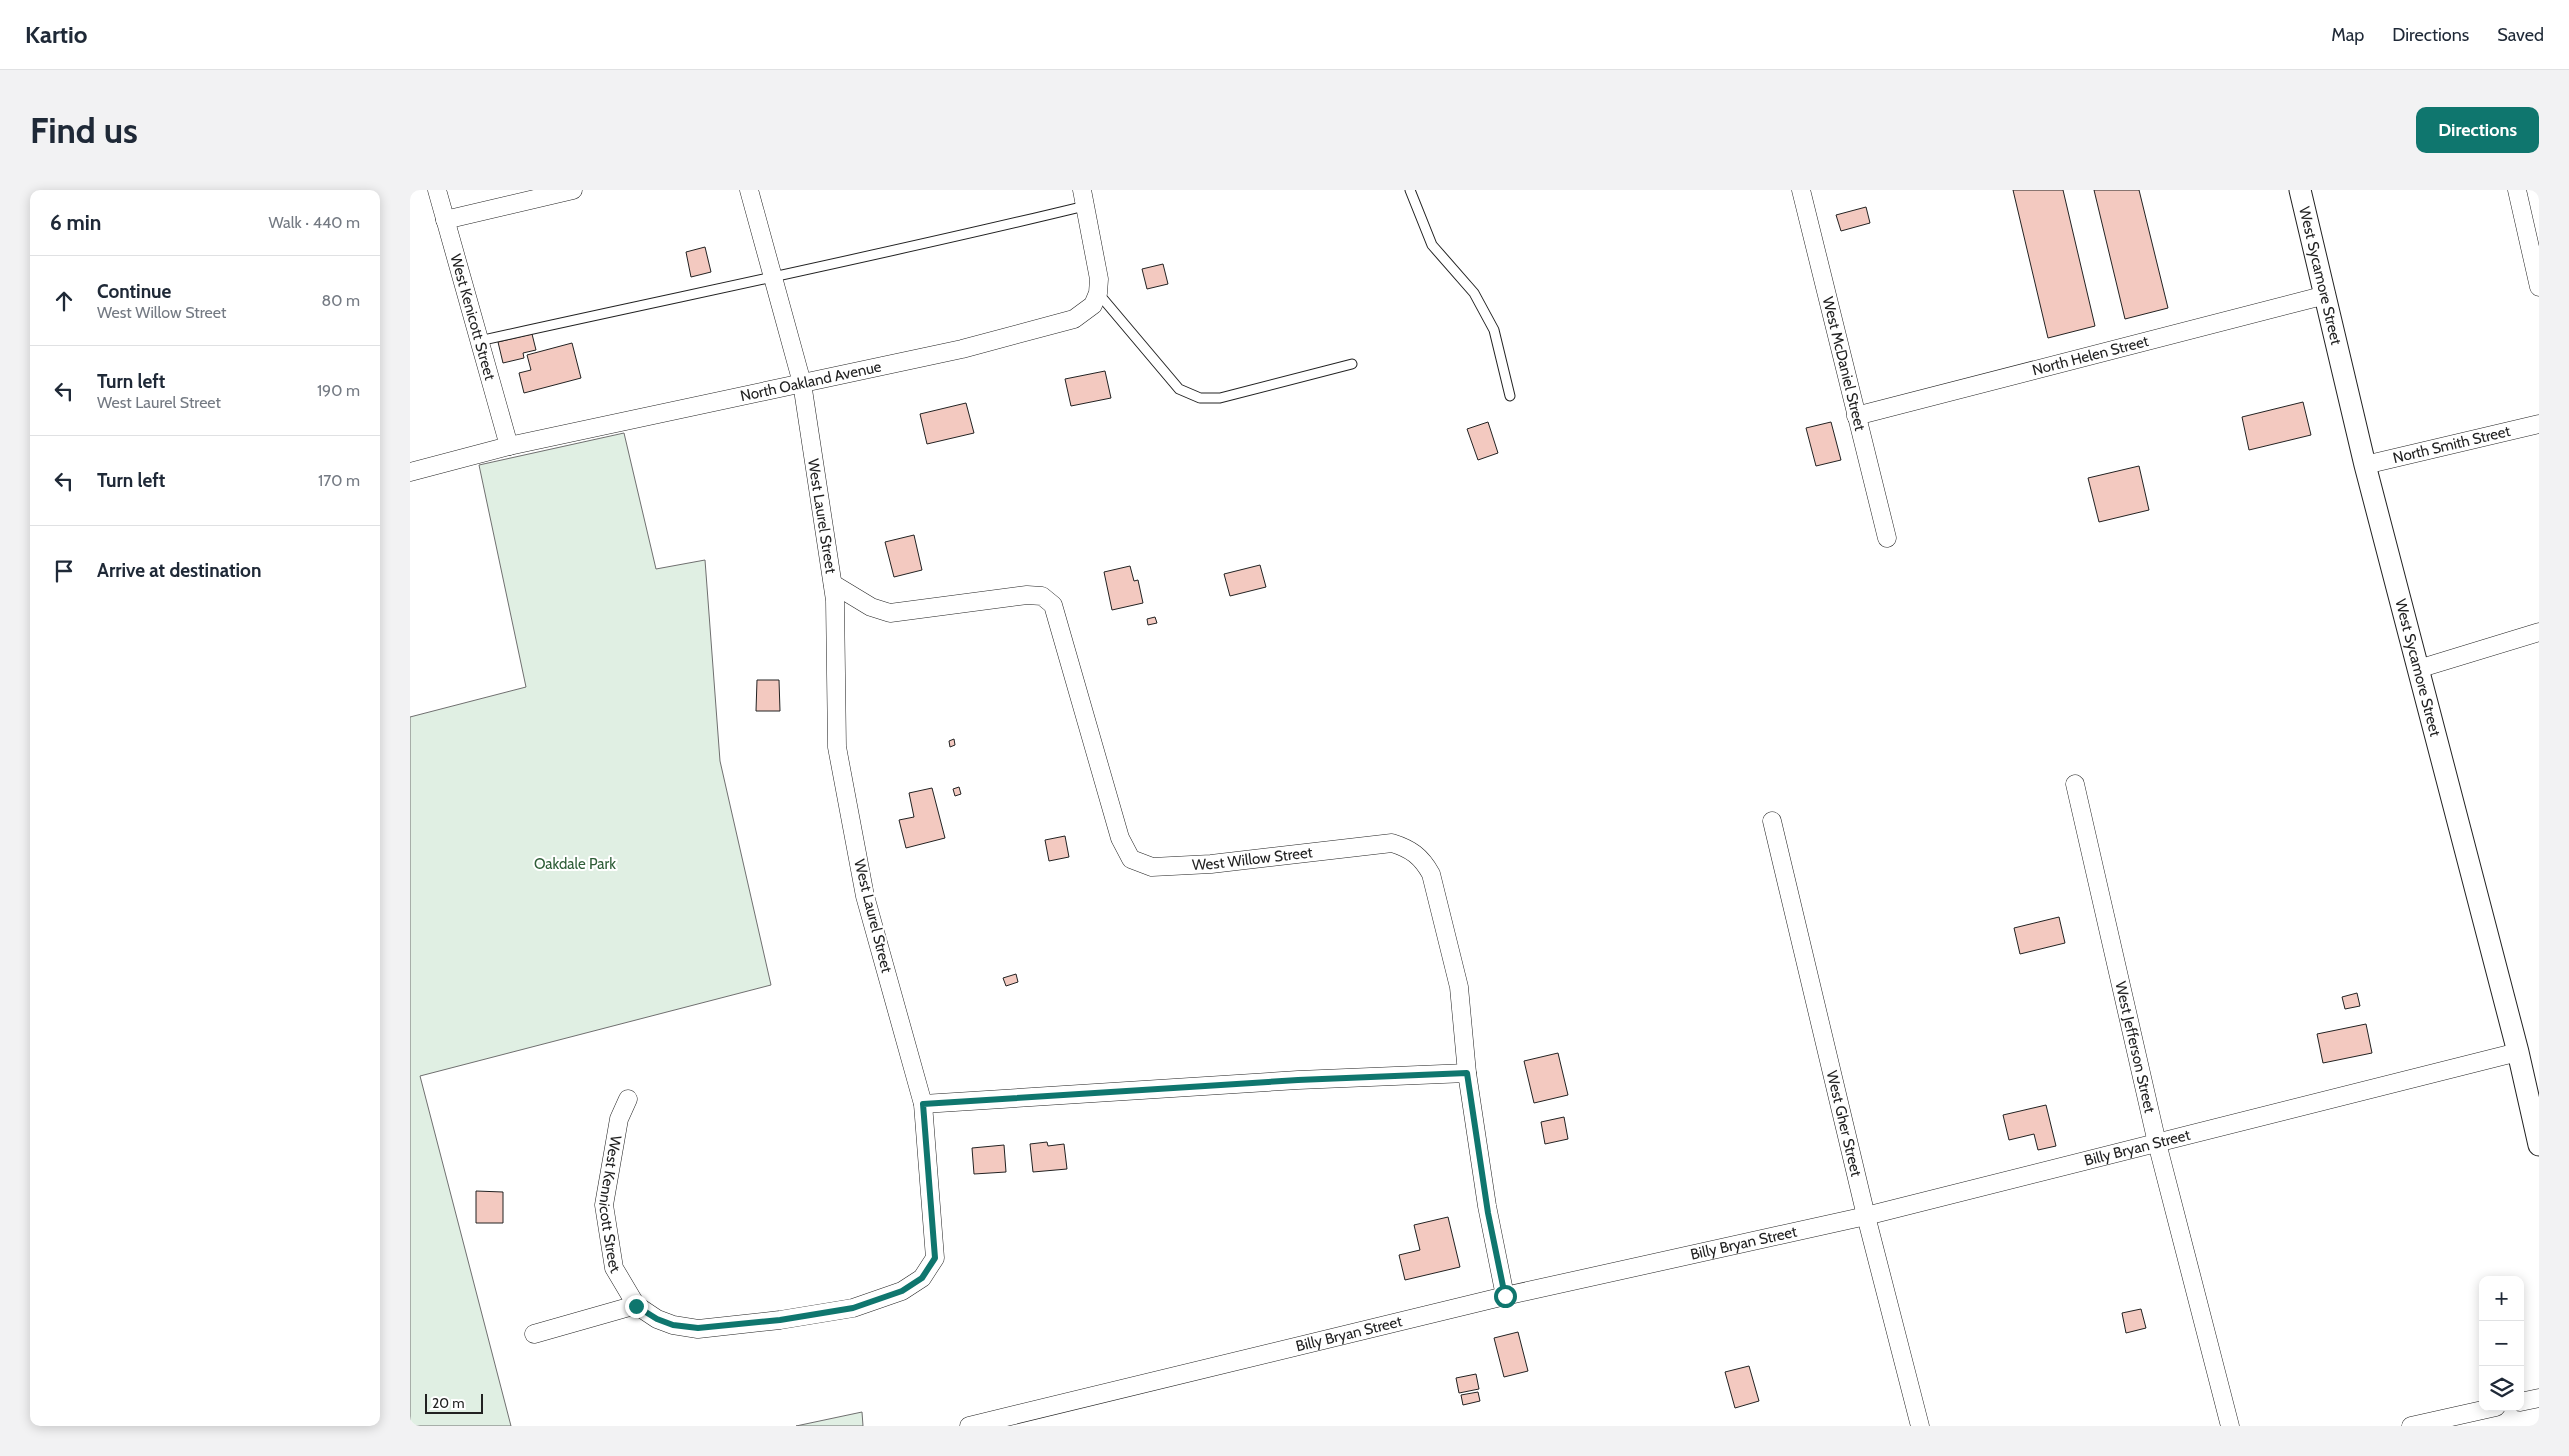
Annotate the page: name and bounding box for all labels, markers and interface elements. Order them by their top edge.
text: Kartio [25,20,88,49]
text: Map [2331,24,2364,46]
text: Directions [2392,24,2469,46]
text: Saved [2497,24,2544,46]
button: Directions [2416,107,2539,153]
text: Find us [30,109,138,152]
street label: West Sycamore Street [2295,205,2345,347]
text: 6 min [50,210,101,235]
text: Walk · 440 m [269,213,360,232]
street label: West Kenicott Street [446,252,499,382]
text: Continue [97,280,171,303]
icon: ahead [50,287,78,315]
text: 80 m [322,291,360,310]
street label: West McDaniel Street [1819,295,1869,433]
text: West Willow Street [97,303,226,322]
street label: North Helen Street [2030,332,2150,379]
street label: North Oakland Avenue [739,357,883,405]
text: Turn left [97,370,165,393]
icon: left [50,377,78,405]
text: 190 m [317,381,360,400]
text: West Laurel Street [97,393,221,412]
street label: North Smith Street [2391,422,2512,467]
street label: West Laurel Street [804,457,840,575]
icon: left [50,467,78,495]
text: Turn left [97,469,165,492]
text: 170 m [318,471,360,490]
icon: arrive [50,557,78,585]
text: Arrive at destination [97,559,261,582]
street label: West Sycamore Street [2391,597,2444,738]
street label: West Willow Street [1191,843,1314,874]
park label: Oakdale Park [534,855,616,873]
street label: West Laurel Street [850,857,896,975]
street label: West Jefferson Street [2111,980,2159,1115]
street label: West Gher Street [1823,1069,1865,1178]
street label: Billy Bryan Street [2082,1126,2192,1170]
street label: West Kennicott Street [595,1134,625,1276]
street label: Billy Bryan Street [1689,1223,1799,1264]
map controls [2479,1276,2524,1411]
button: + [2479,1276,2524,1321]
route start [1494,1285,1517,1308]
route end [625,1295,648,1318]
street label: Billy Bryan Street [1294,1312,1404,1355]
button: − [2479,1321,2524,1366]
button: layers [2479,1366,2524,1411]
scale bar [425,1391,482,1414]
text: 20 m [432,1394,465,1412]

